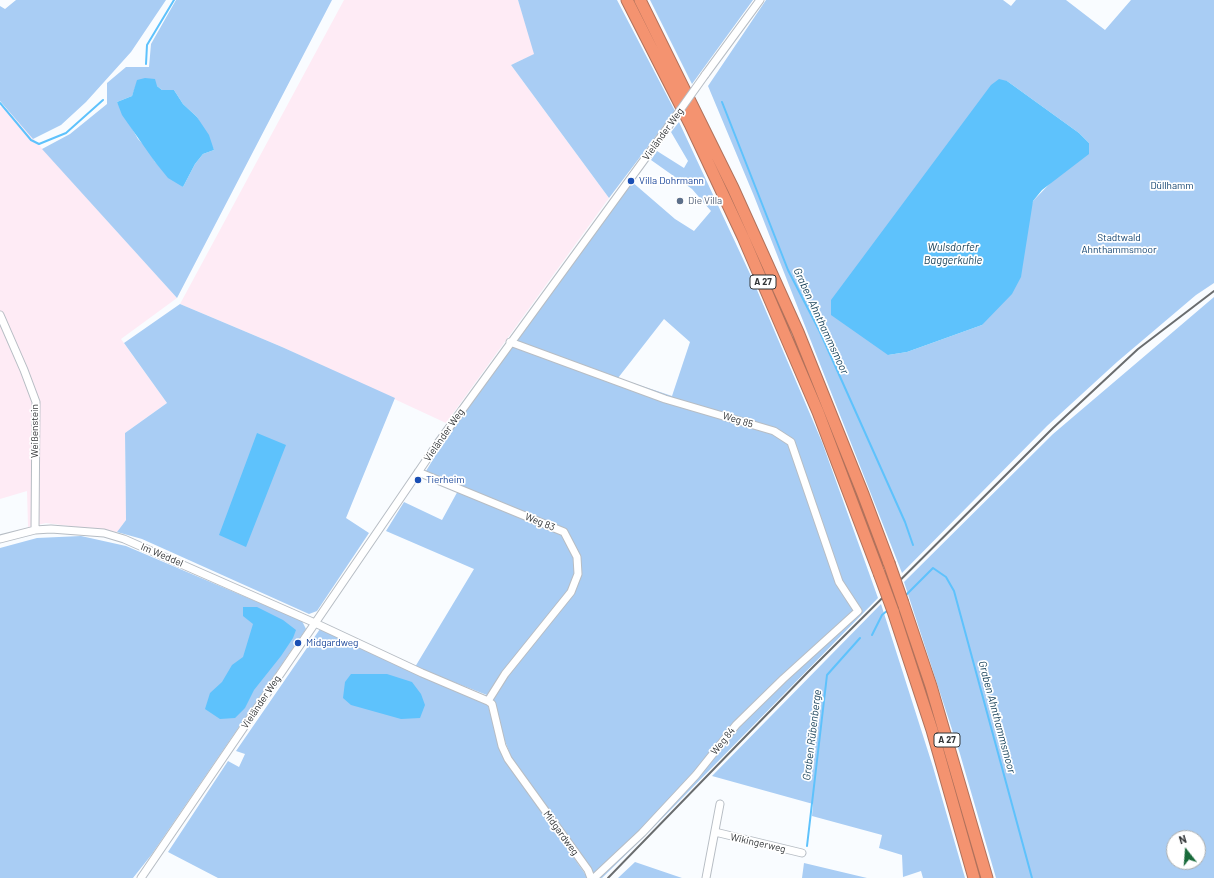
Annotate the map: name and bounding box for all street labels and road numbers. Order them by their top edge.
street label: Vieländer Weg [640,105,686,163]
road number: A 27 [750,275,776,289]
street label: Weißenstein [29,404,41,458]
street label: Vieländer Weg [421,406,467,464]
street label: Weg 85 [721,410,755,430]
street label: Weg 83 [523,511,557,533]
street label: Im Weddel [139,541,185,569]
street label: Vieländer Weg [239,673,283,731]
street label: Weg 84 [708,725,738,757]
road number: A 27 [934,733,960,747]
street label: Midgardweg [541,808,581,858]
street label: Wikingerweg [729,831,787,855]

